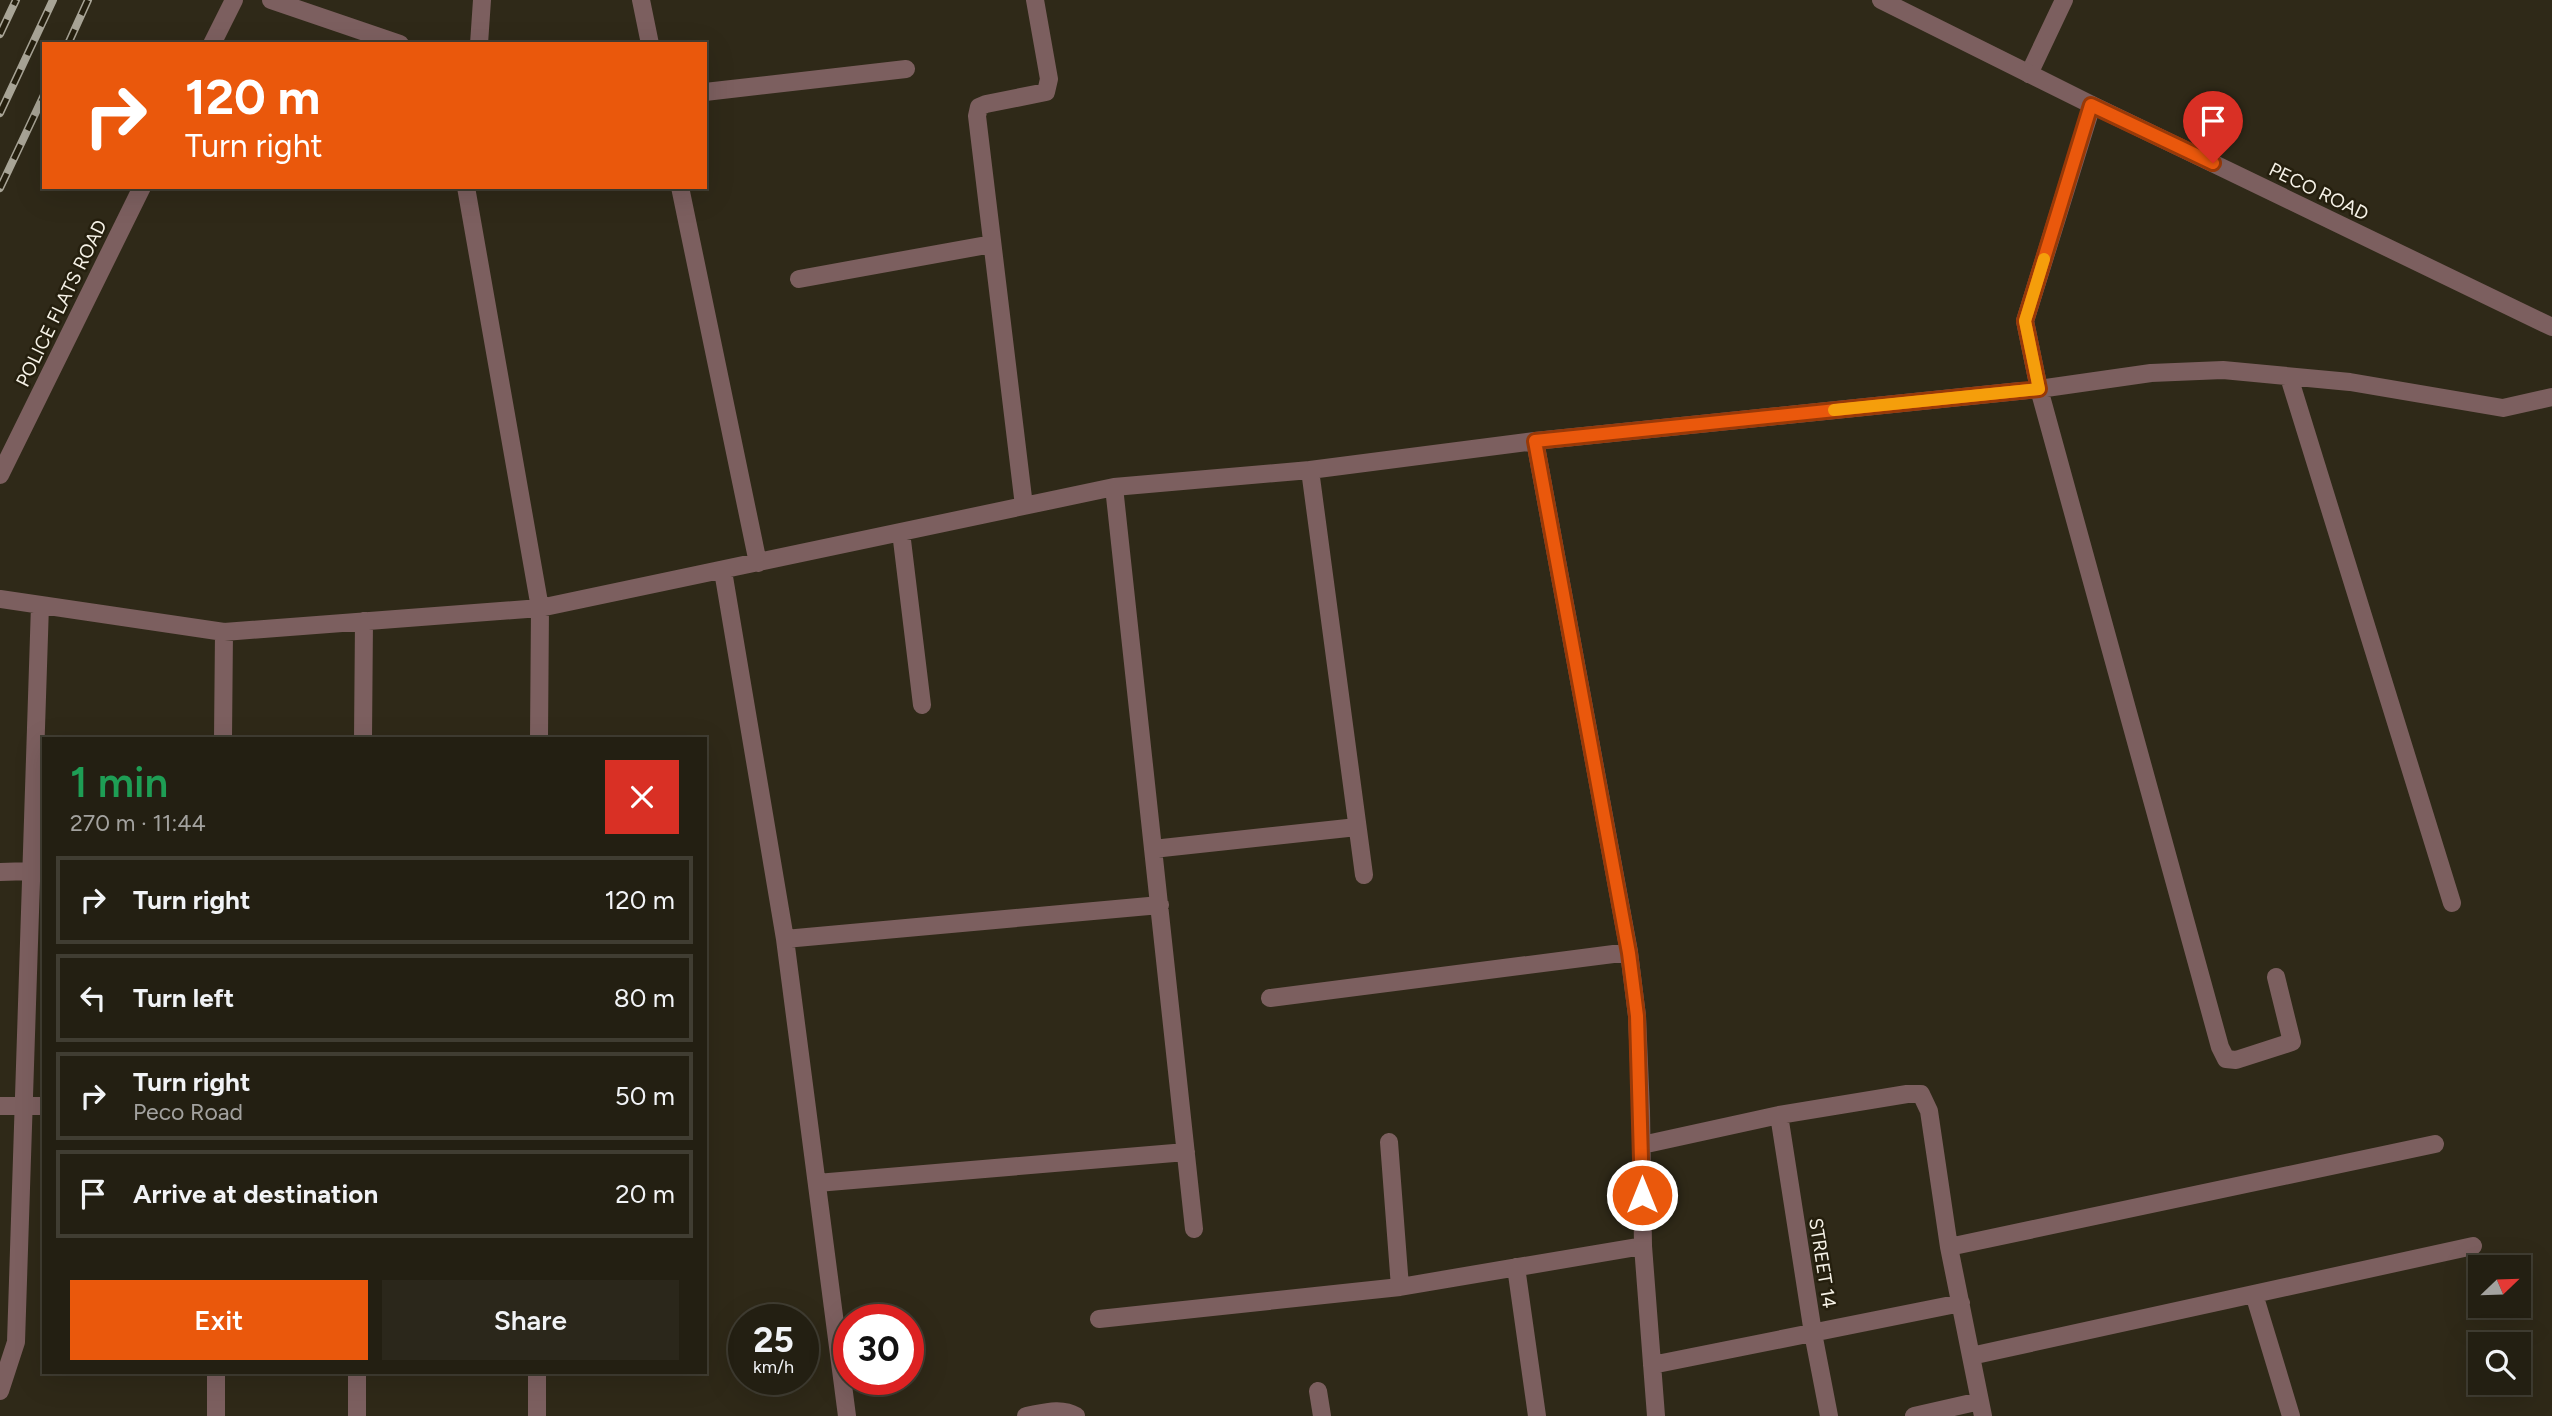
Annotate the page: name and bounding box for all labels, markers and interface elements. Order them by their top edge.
text: 120 m [185,67,320,126]
icon: right [70,70,161,161]
pin [2183,91,2243,163]
icon: arrive [2194,102,2232,140]
text: Turn right [185,127,323,165]
street label: PECO ROAD [2265,157,2372,225]
street label: POLICE FLATS ROAD [11,216,112,390]
text: 1 min [70,757,168,808]
button: close [605,760,679,834]
text: 270 m · 11:44 [70,809,206,837]
icon: right [74,881,112,919]
text: Turn right [133,884,250,916]
text: 120 m [605,884,675,916]
icon: left [74,979,112,1017]
text: Turn left [133,982,234,1014]
text: 80 m [614,982,675,1014]
text: Turn right [133,1066,250,1098]
icon: right [74,1077,112,1115]
text: 50 m [615,1080,675,1112]
text: Peco Road [133,1098,243,1126]
position arrow [1605,1158,1679,1232]
icon: arrive [74,1175,112,1213]
text: Arrive at destination [133,1178,378,1210]
text: 20 m [615,1178,675,1210]
street label: STREET 14 [1804,1216,1841,1310]
north arrow [2468,1255,2530,1318]
map controls [2468,1255,2531,1395]
button: Exit [70,1280,368,1360]
button: Share [382,1280,679,1360]
speed limit sign: 30 [833,1304,924,1395]
text: 25 [753,1319,794,1361]
button: search [2468,1332,2531,1395]
text: km/h [753,1356,794,1378]

